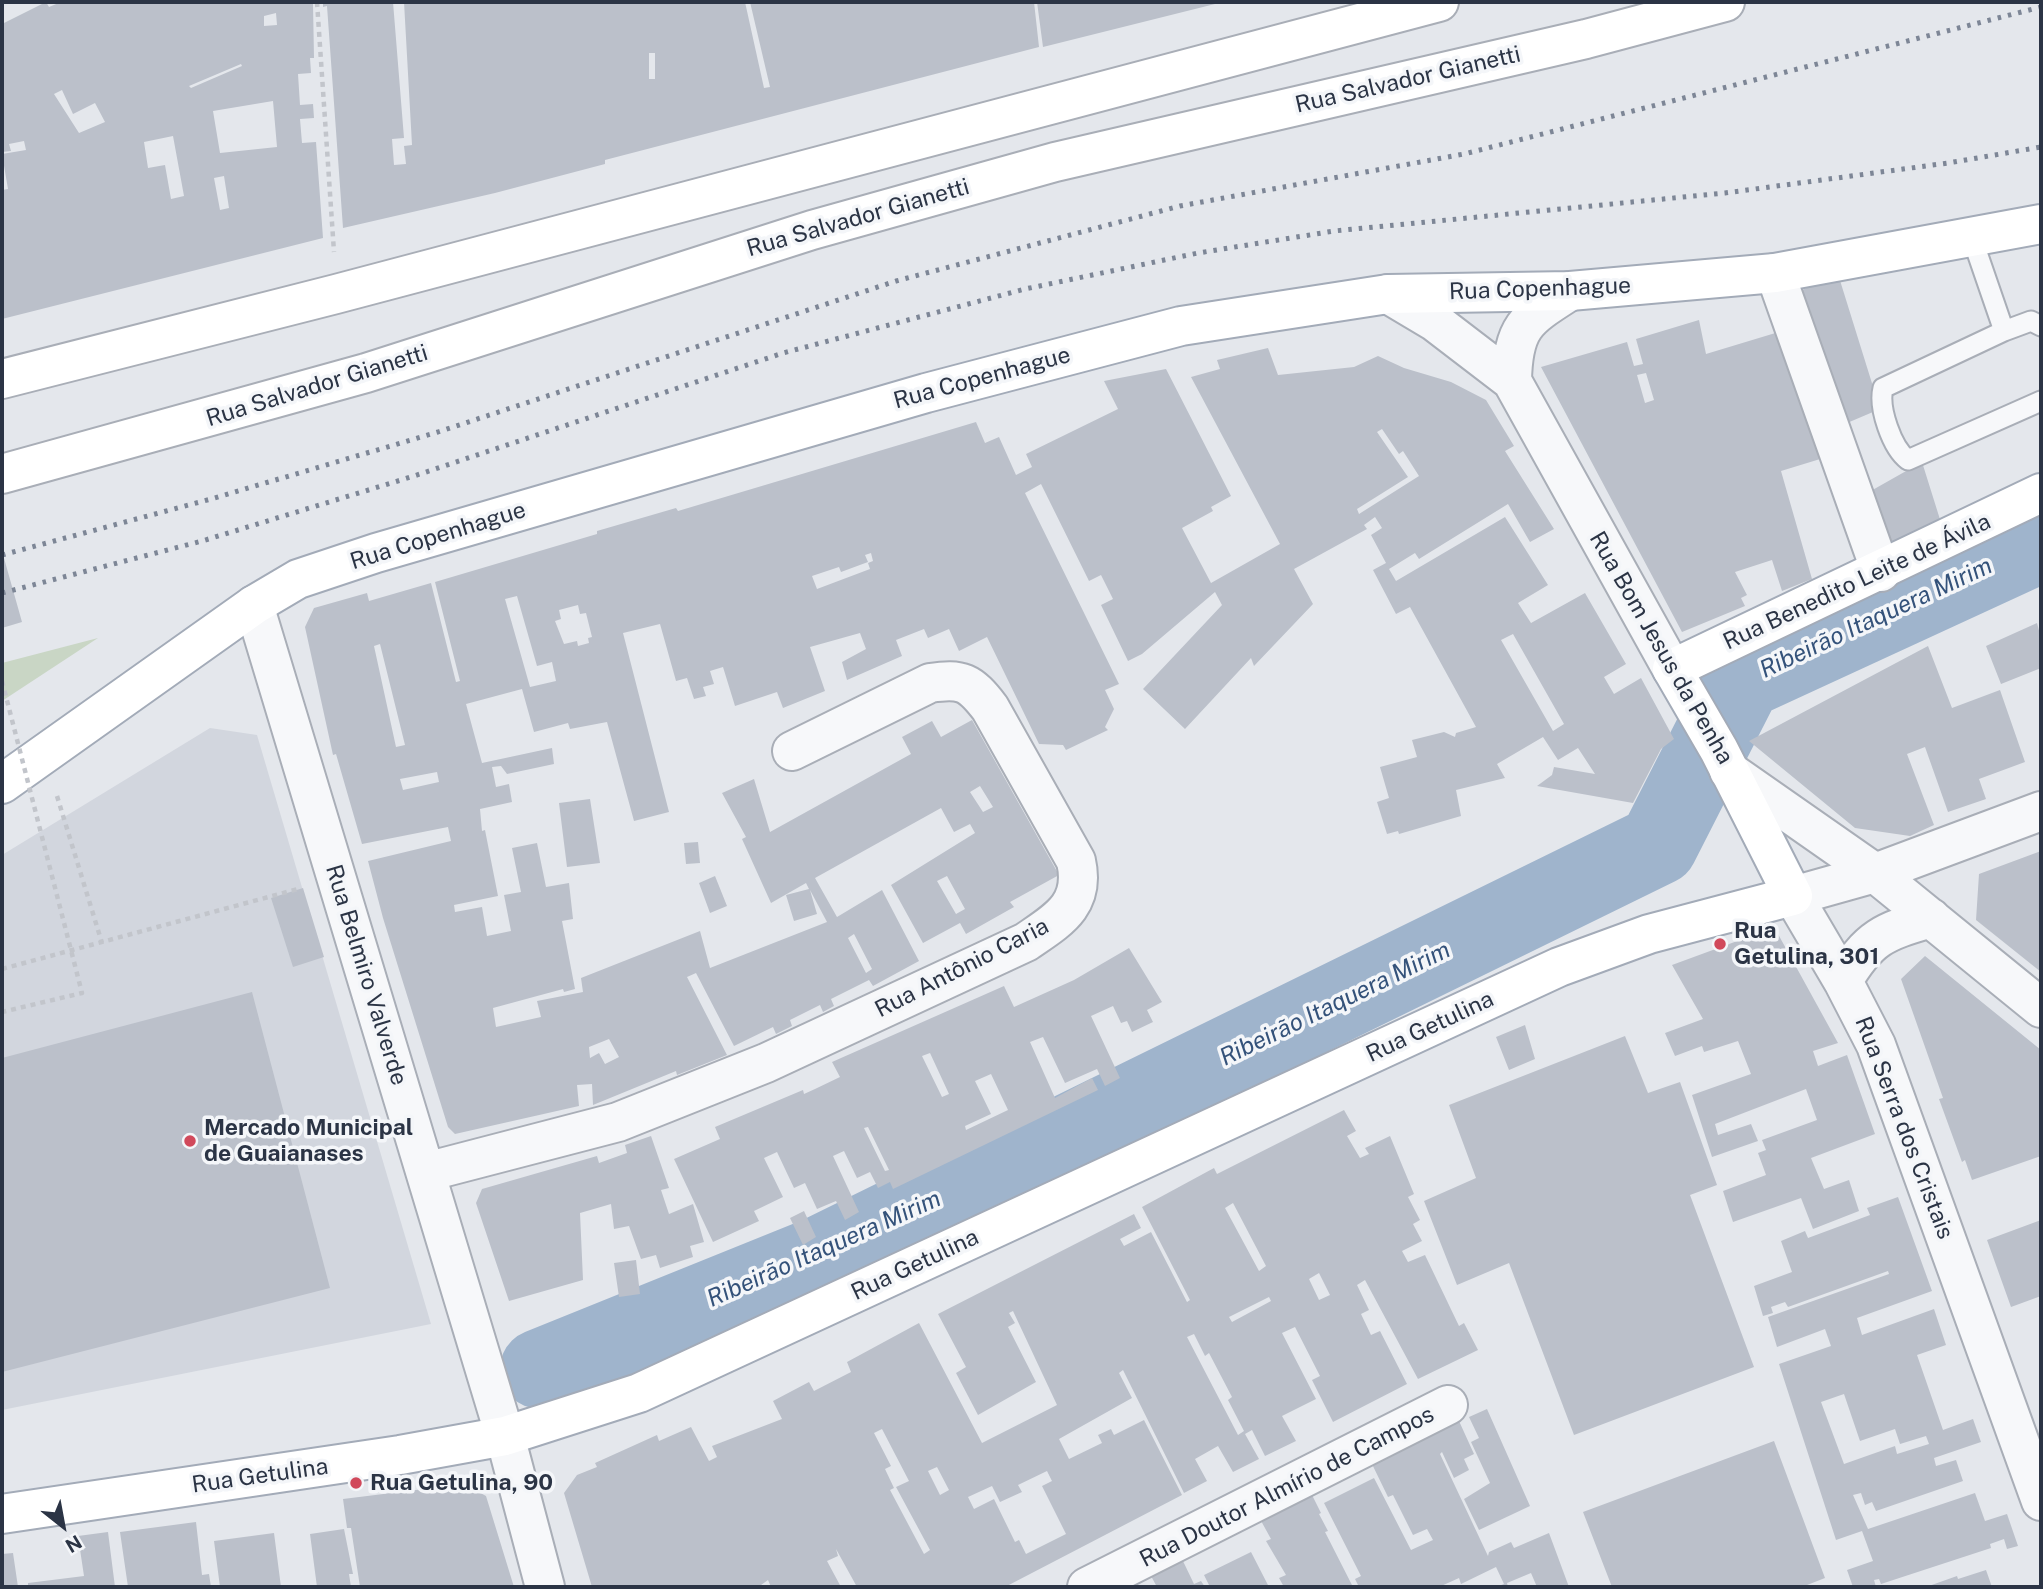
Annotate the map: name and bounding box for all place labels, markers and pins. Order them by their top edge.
place label: Rua Getulina, 301 [1734,917,1879,971]
marker: Rua Getulina, 301 [1712,936,1728,952]
place label: Mercado Municipal de Guaianases [204,1114,413,1168]
marker: Mercado Municipal de Guaianases [182,1133,198,1149]
place label: Rua Getulina, 90 [370,1469,553,1497]
marker: Rua Getulina, 90 [348,1475,364,1491]

